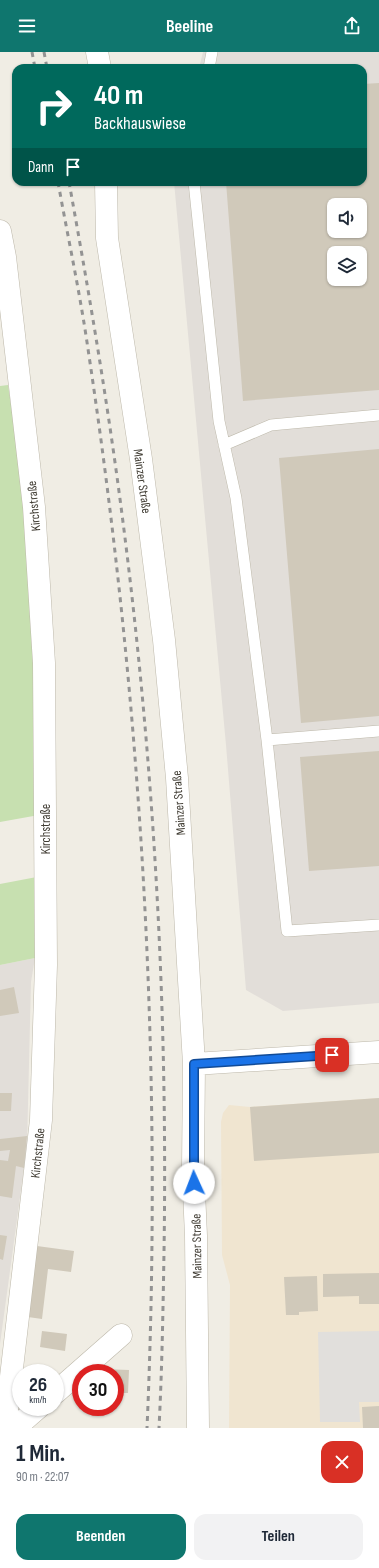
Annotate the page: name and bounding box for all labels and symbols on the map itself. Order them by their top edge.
street label: Mainzer Straße [130,448,154,514]
street label: Kirchstraße [24,480,44,532]
street label: Mainzer Straße [169,770,189,836]
street label: Kirchstraße [38,804,54,854]
pin [315,1038,349,1072]
street label: Kirchstraße [27,1127,49,1179]
position arrow [173,1162,215,1204]
street label: Mainzer Straße [188,1213,206,1279]
speed limit sign: 30 [72,1364,124,1416]

